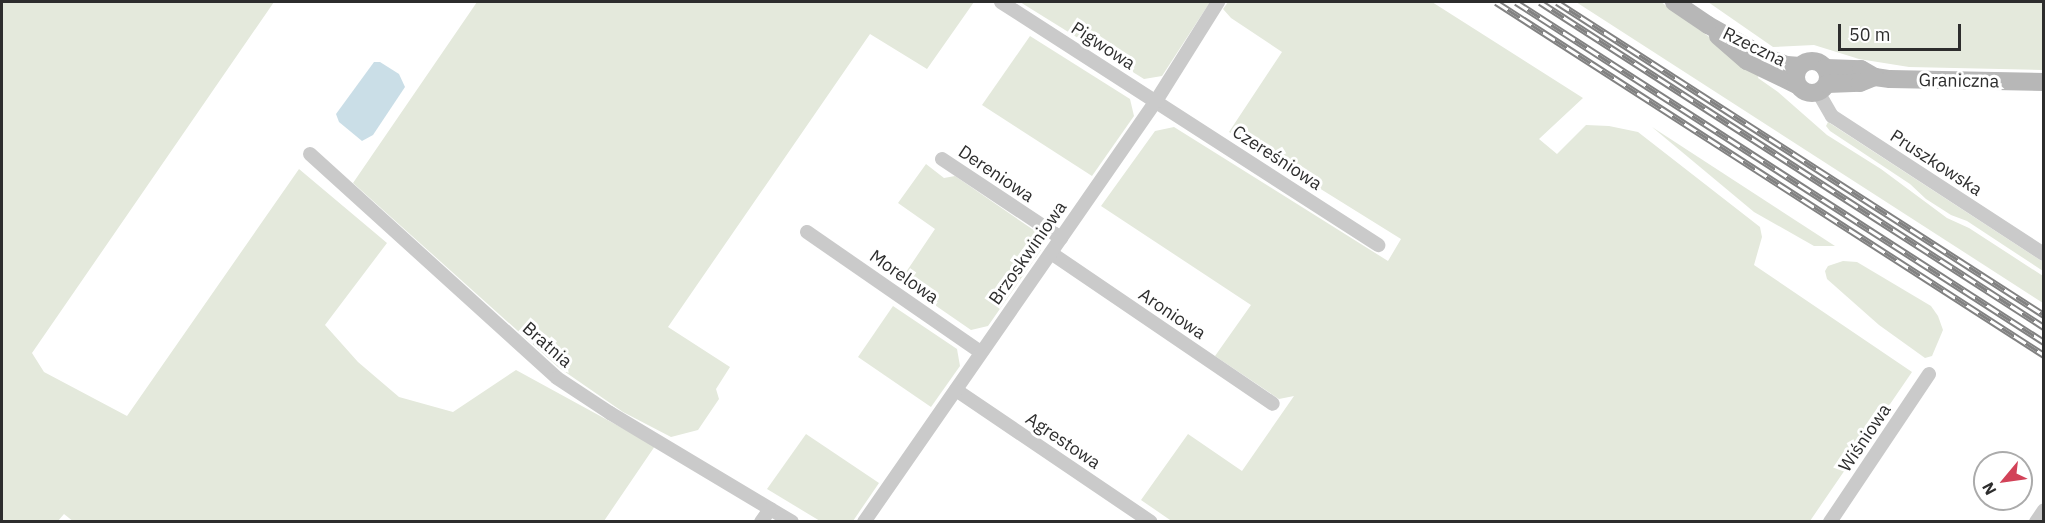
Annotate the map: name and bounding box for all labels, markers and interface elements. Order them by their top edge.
scale bar [1841,12,1964,50]
street label: Pigwowa [1067,17,1139,75]
street label: Rzeczna [1719,23,1789,71]
text: 50 m [1849,23,1891,46]
street label: Graniczna [1919,69,1999,93]
street label: Czereśniowa [1228,121,1326,195]
street label: Pruszkowska [1886,125,1986,201]
street label: Dereniowa [954,141,1038,207]
street label: Brzoskwiniowa [984,197,1072,309]
street label: Morelowa [865,245,943,309]
street label: Aroniowa [1134,284,1210,344]
street label: Bratnia [518,318,576,372]
street label: Wiśniowa [1834,400,1896,476]
street label: Agrestowa [1021,408,1105,474]
north arrow [1973,451,2033,511]
text: N [1977,479,2001,499]

